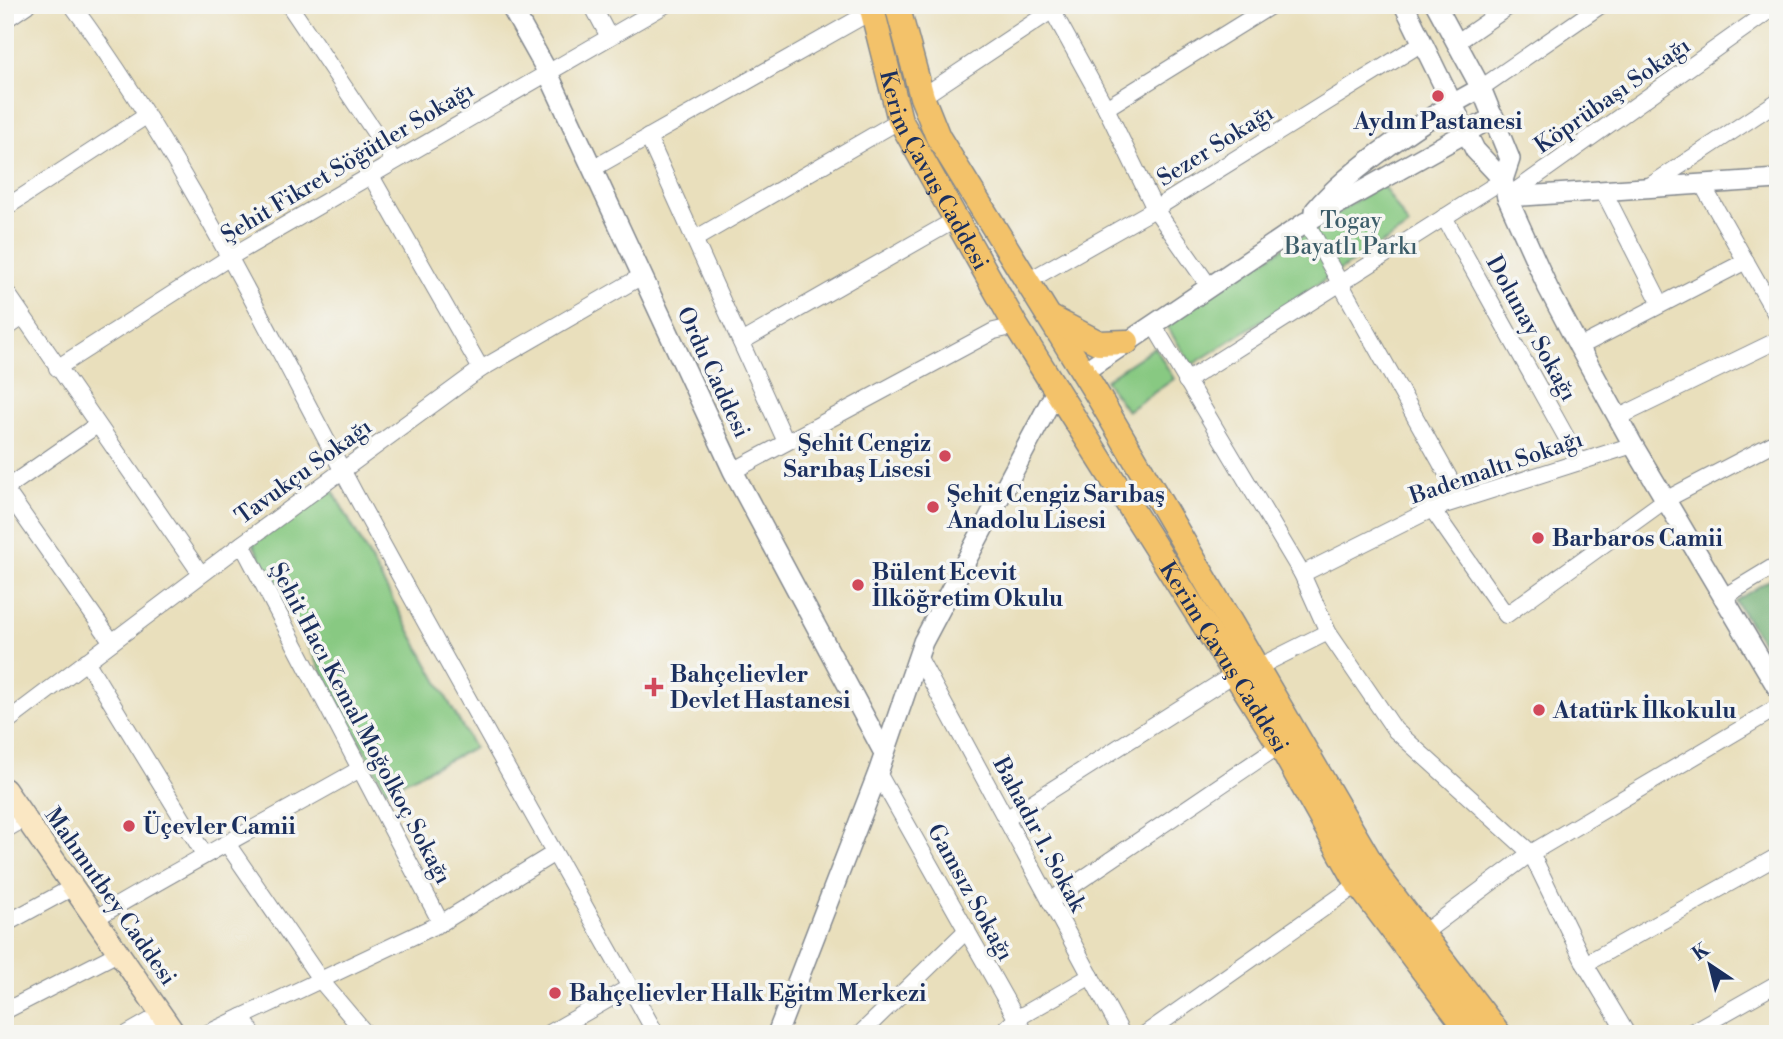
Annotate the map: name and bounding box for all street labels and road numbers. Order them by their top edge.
street label: Köprübaşı Sokağı [1529,32,1696,160]
street label: Kerim Çavuş Caddesi [873,67,995,275]
street label: Şehit Fikret Söğütler Sokağı [216,76,479,250]
street label: Sezer Sokağı [1152,99,1279,193]
street label: Dolunay Sokağı [1480,251,1583,406]
street label: Ordu Caddesi [671,302,756,442]
street label: Tavukçu Sokağı [230,413,377,531]
street label: Bademaltı Sokağı [1405,425,1587,511]
street label: Kerim Çavuş Caddesi [1153,556,1294,758]
street label: Şehit Hacı Kemal Moğolkoç Sokağı [263,558,457,889]
street label: Bahadır 1. Sokak [986,751,1092,918]
street label: Mahmutbey Caddesi [38,802,182,991]
street label: Gamsız Sokağı [921,819,1019,966]

